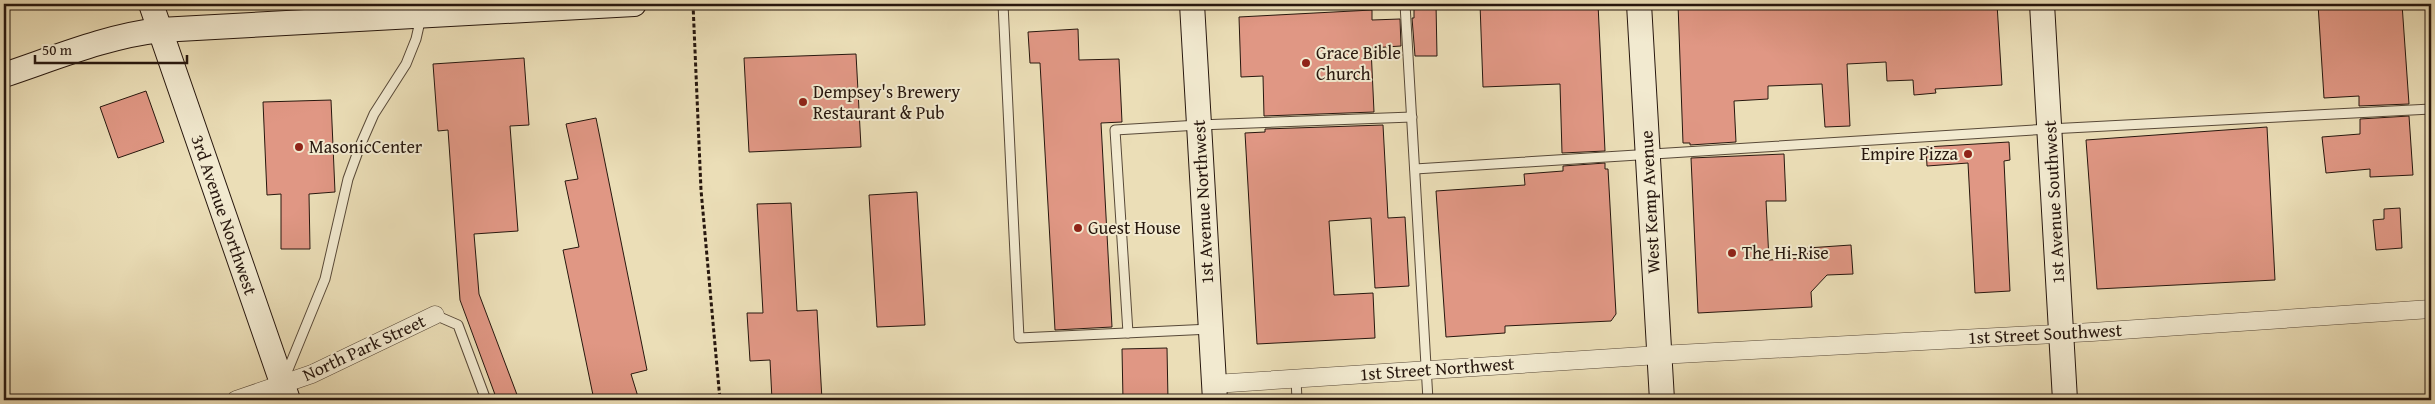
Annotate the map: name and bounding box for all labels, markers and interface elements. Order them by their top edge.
scale bar [35,32,188,64]
text: 50 m [42,39,73,60]
place label: Grace Bible Church [1316,39,1401,87]
marker: Grace Bible Church [1300,57,1312,69]
place label: Dempsey's Brewery Restaurant & Pub [813,78,960,126]
marker: Dempsey's Brewery Restaurant & Pub [797,96,809,108]
street label: 1st Avenue Northwest [1185,118,1220,285]
street label: 1st Avenue Southwest [2036,119,2071,285]
street label: West Kemp Avenue [1632,130,1667,274]
street label: 3rd Avenue Northwest [184,131,265,299]
place label: MasonicCenter [309,133,423,160]
place label: Empire Pizza [1861,140,1958,167]
marker: MasonicCenter [293,141,305,153]
marker: Empire Pizza [1962,148,1974,160]
place label: Guest House [1088,214,1181,241]
marker: Guest House [1072,222,1084,234]
place label: The Hi-Rise [1742,239,1829,266]
marker: The Hi-Rise [1726,247,1738,259]
street label: North Park Street [298,307,430,388]
street label: 1st Street Southwest [1967,316,2123,351]
street label: 1st Street Northwest [1359,350,1516,387]

